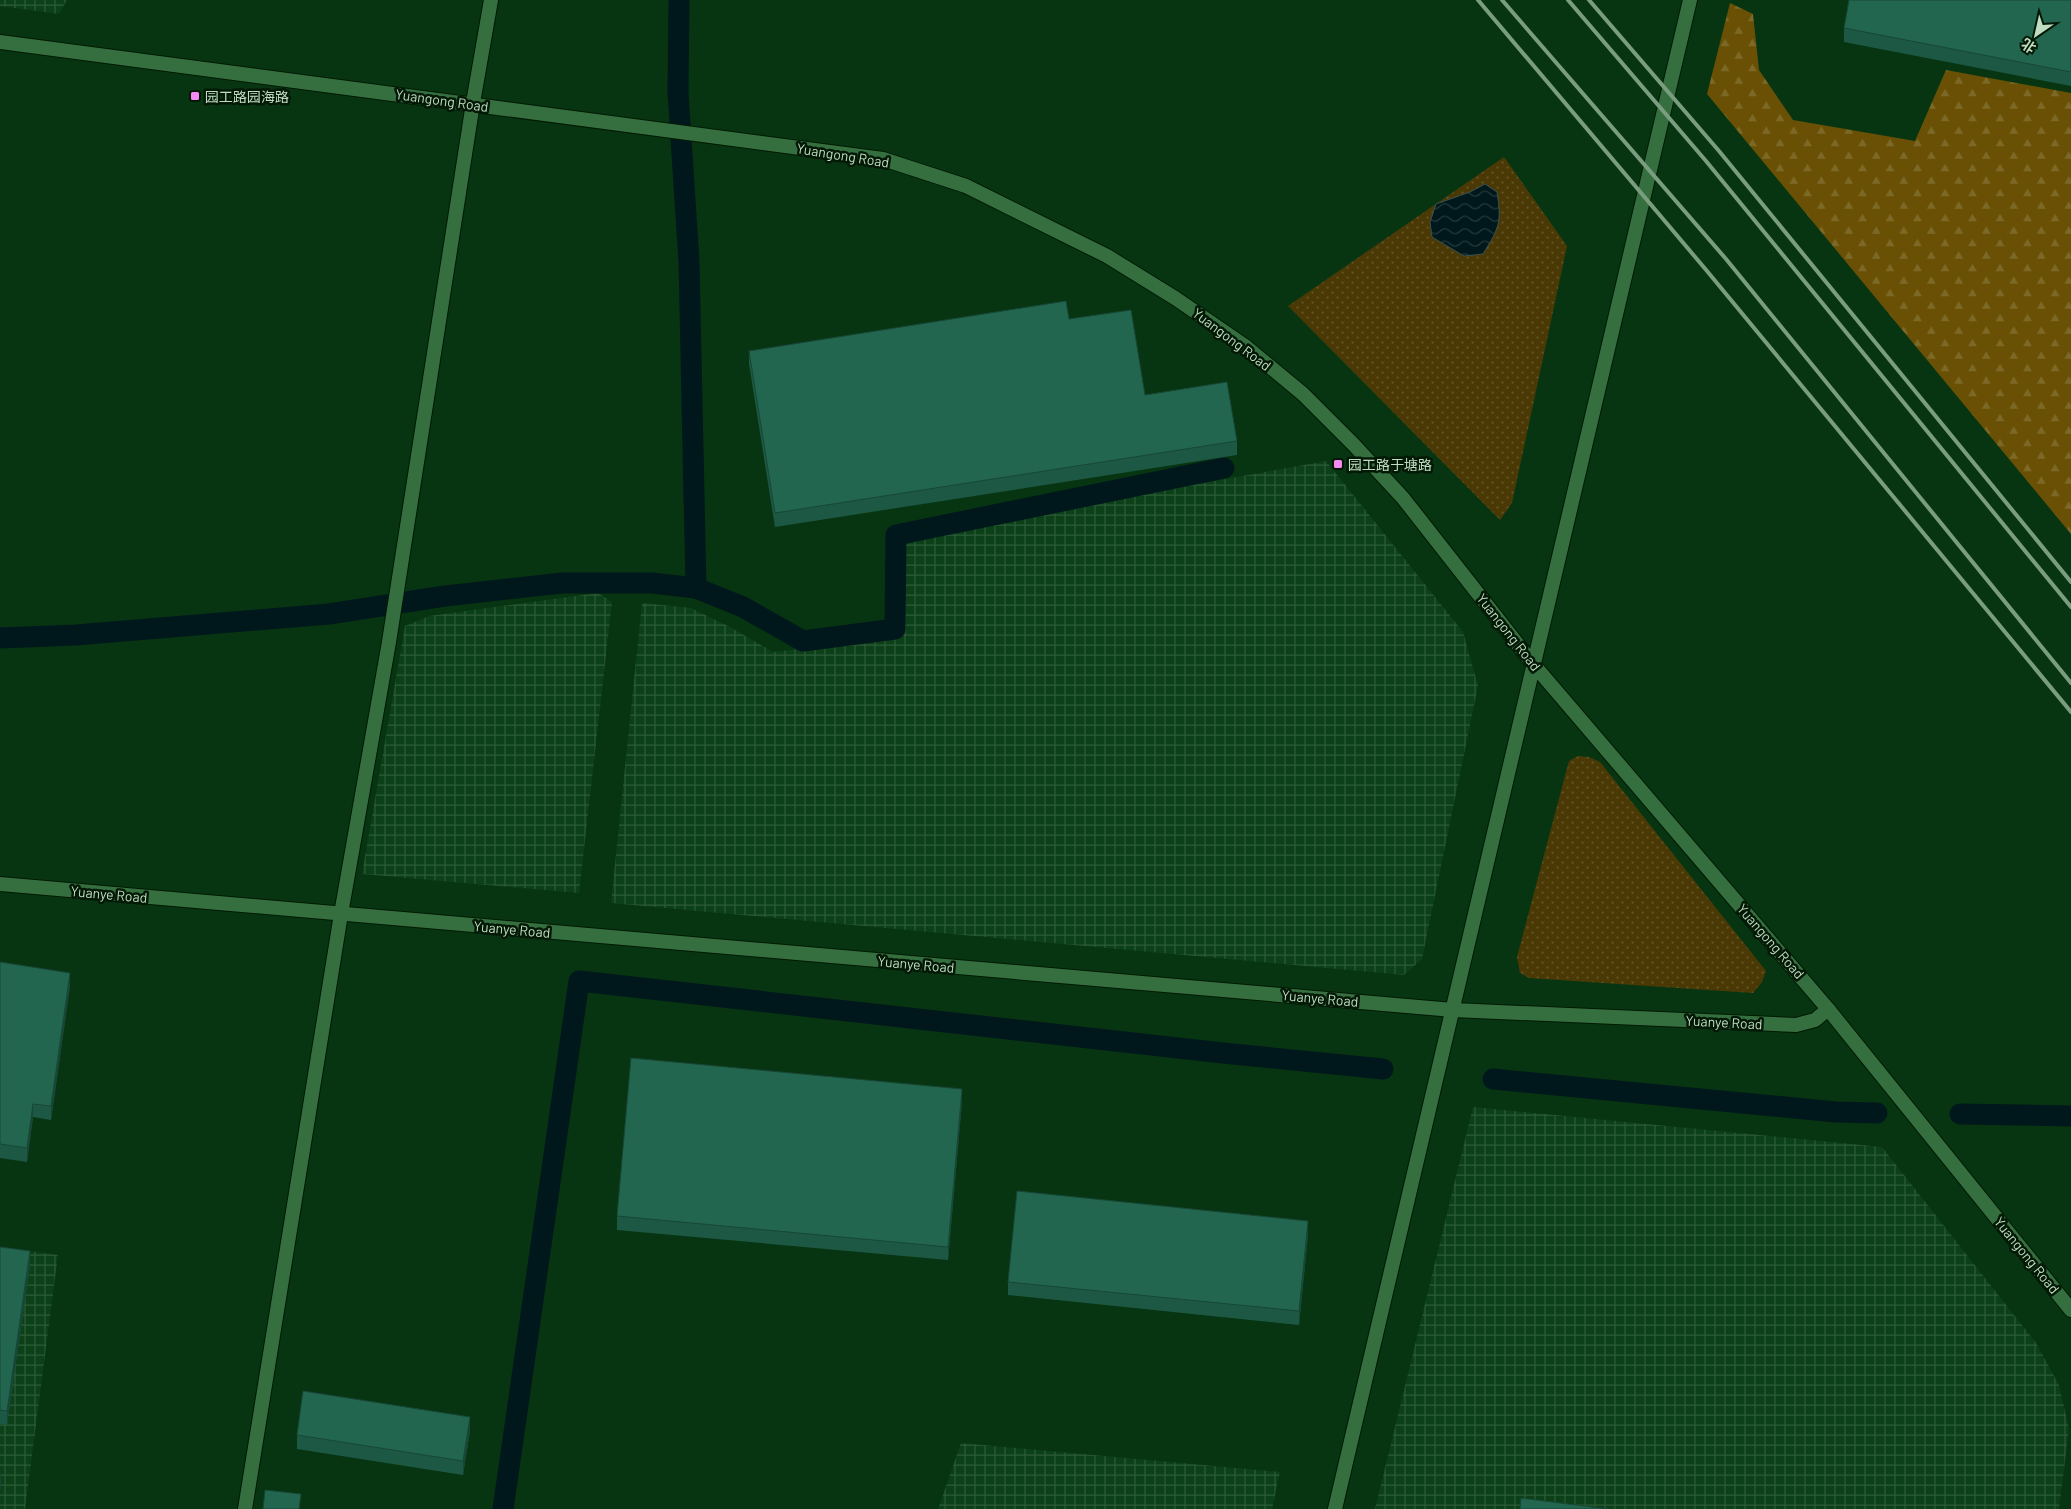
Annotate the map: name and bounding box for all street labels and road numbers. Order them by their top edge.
street label: Yuangong Road [394,85,490,115]
street label: Yuangong Road [795,139,891,171]
street label: Yuangong Road [1189,304,1275,374]
street label: Yuangong Road [1473,590,1545,674]
street label: Yuanye Road [70,882,148,906]
street label: Yuangong Road [1734,900,1808,982]
street label: Yuanye Road [473,917,551,941]
street label: Yuanye Road [877,952,955,976]
street label: Yuanye Road [1281,986,1359,1010]
street label: Yuanye Road [1685,1011,1763,1033]
street label: Yuangong Road [1991,1213,2063,1297]

